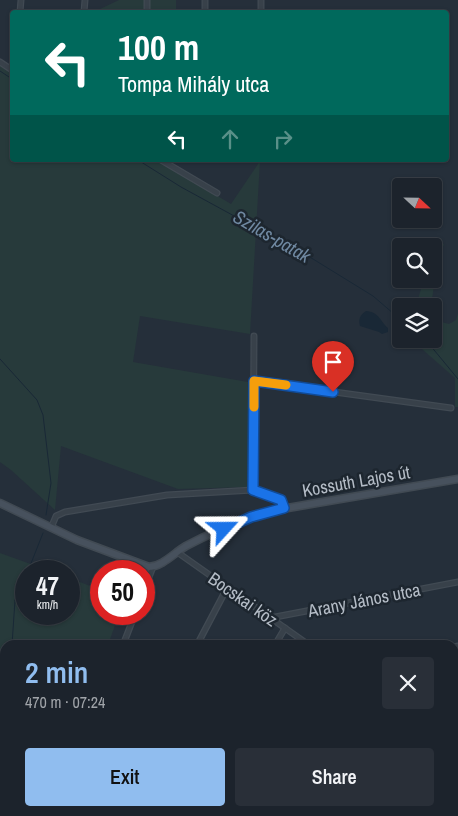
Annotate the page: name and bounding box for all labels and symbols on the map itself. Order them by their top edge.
north arrow [392,178,442,228]
water label: Szilas-patak [228,203,317,269]
pin [312,341,354,392]
street label: Kossuth Lajos út [300,459,412,503]
position arrow [197,502,249,554]
speed limit sign: 50 [90,560,155,625]
street label: Bocskai köz [203,566,283,632]
street label: Arany János utca [305,577,422,623]

